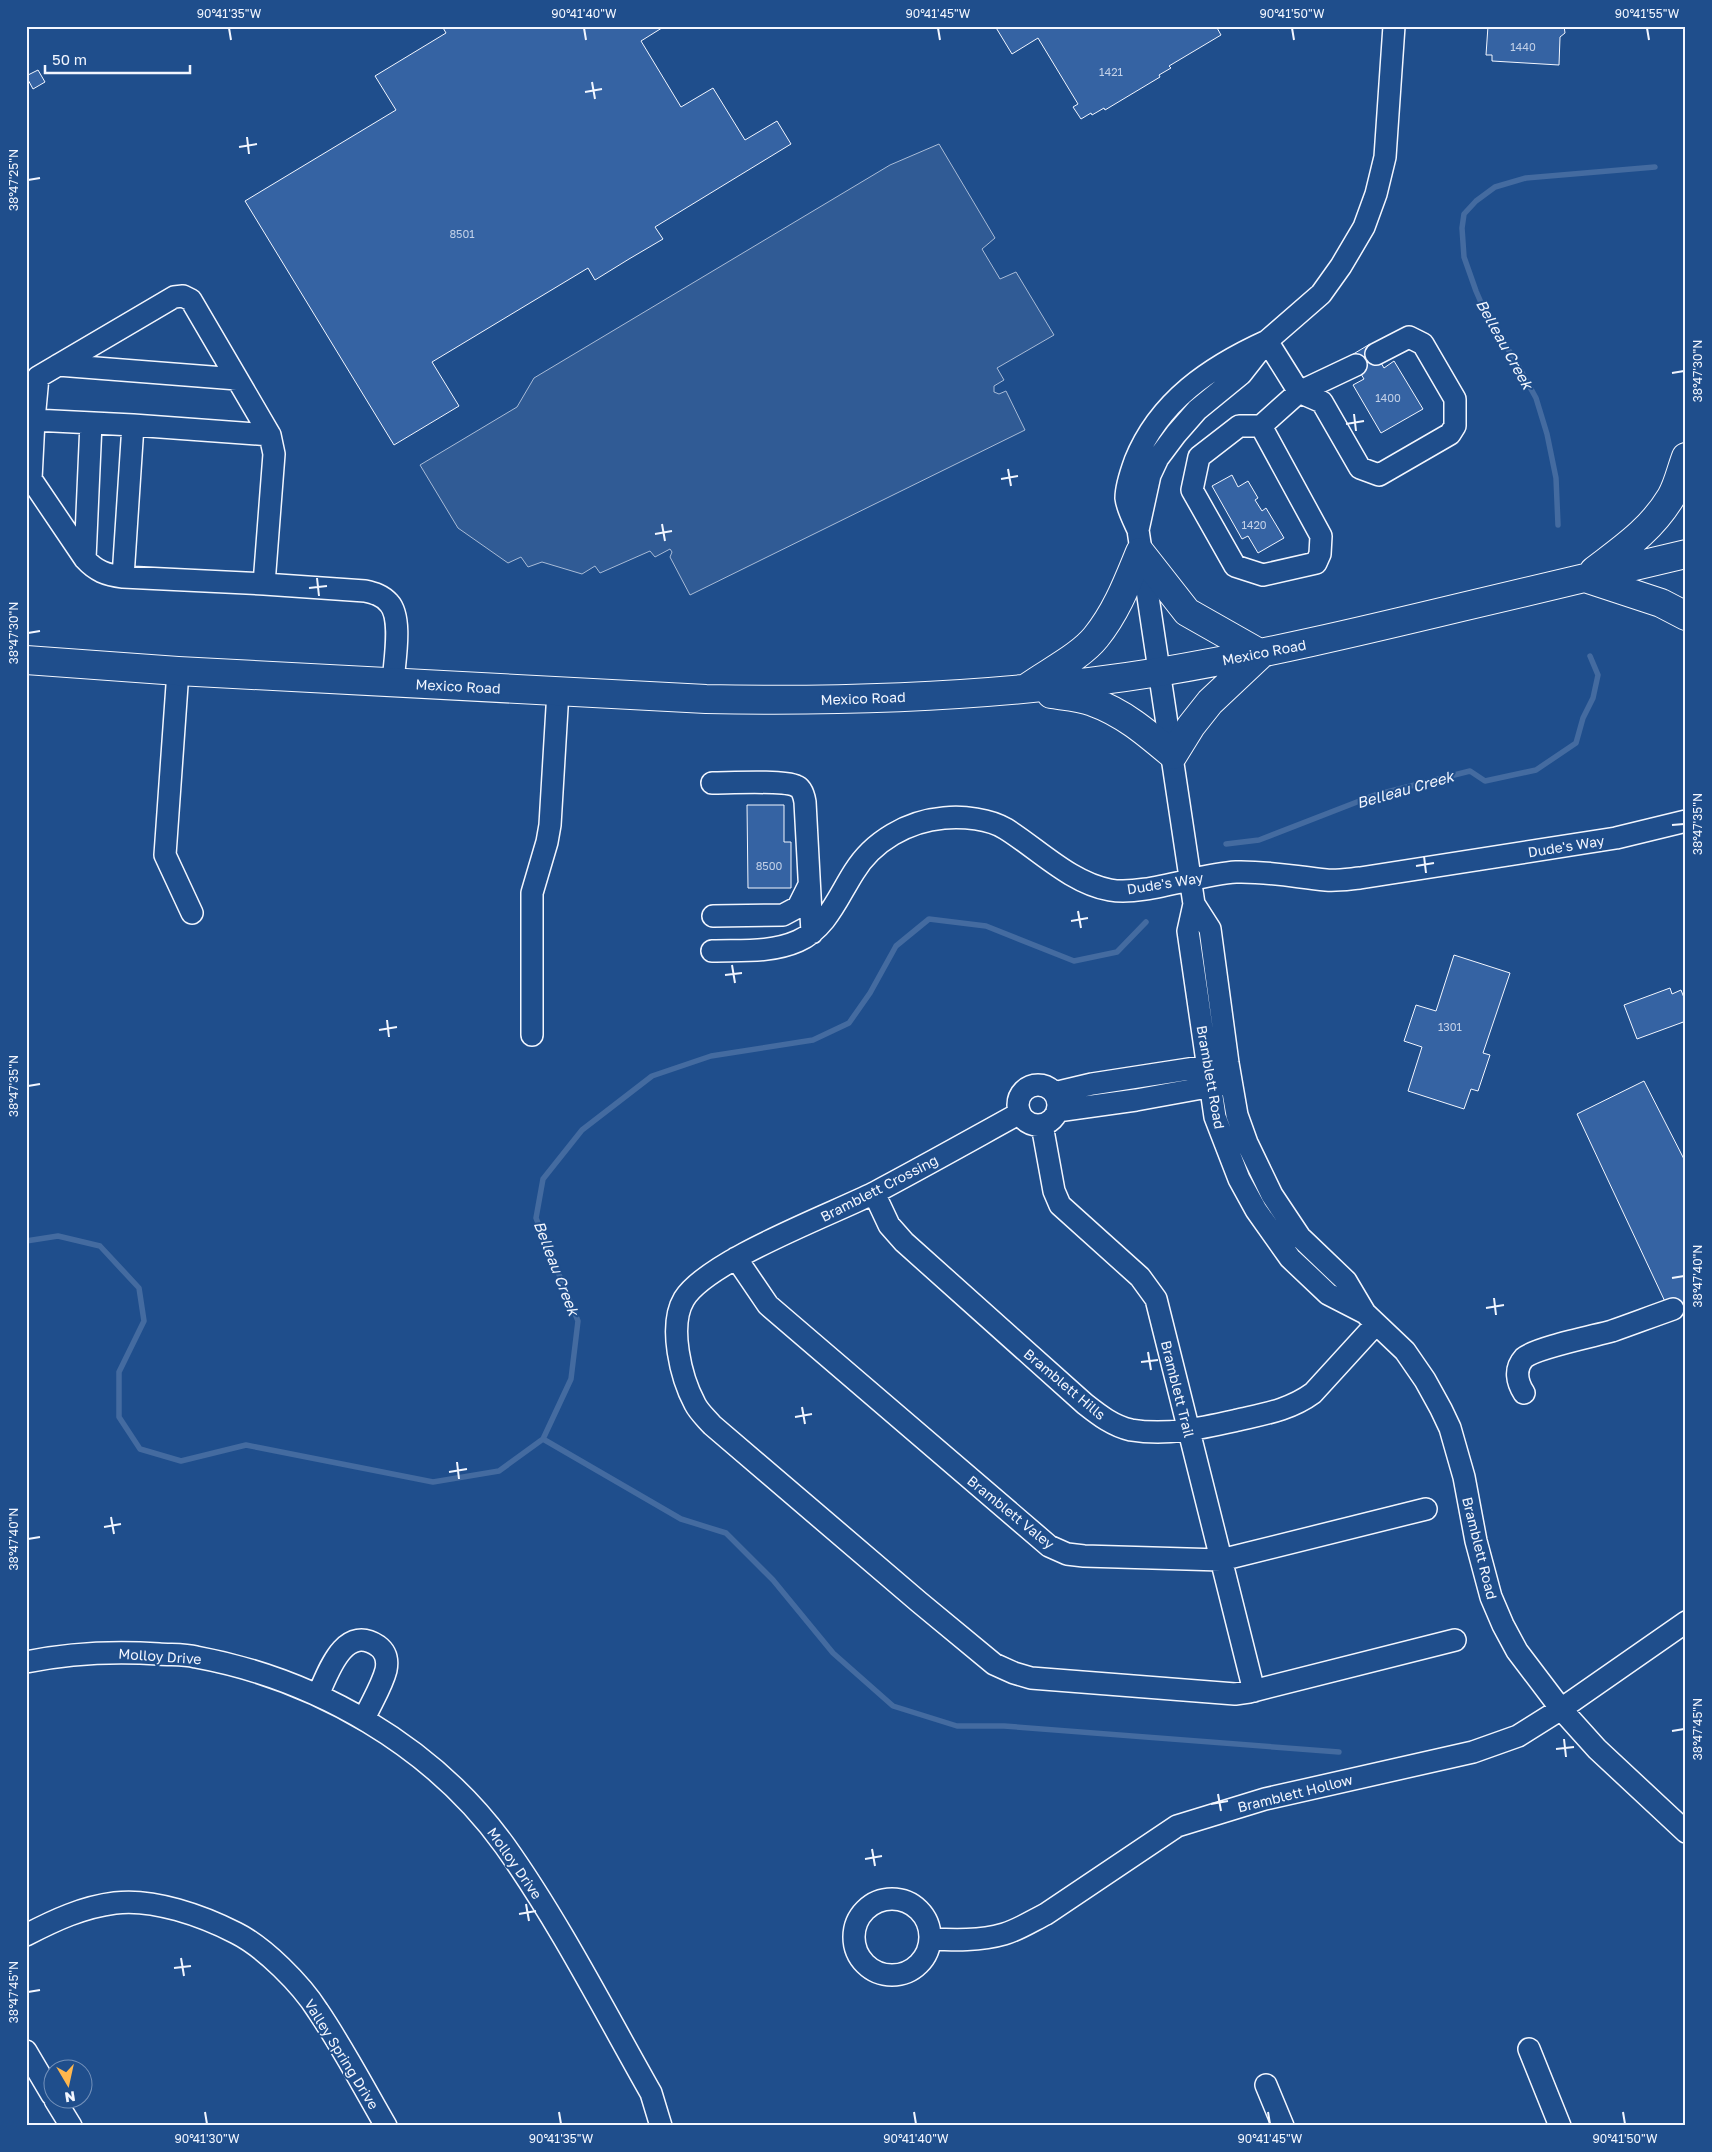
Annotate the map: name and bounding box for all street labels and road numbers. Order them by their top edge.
street label: Mexico Road [1221,636,1307,668]
street label: Mexico Road [415,675,501,697]
street label: Mexico Road [820,688,906,708]
street label: Dude's Way [1527,832,1606,860]
street label: Dude's Way [1126,869,1205,897]
street label: Bramblett Road [1194,1024,1228,1130]
street label: Bramblett Crossing [817,1151,941,1225]
street label: Bramblett Trail [1158,1339,1198,1439]
street label: Bramblett Hills [1021,1345,1109,1423]
street label: Bramblett Valey [964,1472,1058,1552]
street label: Bramblett Road [1459,1495,1501,1601]
street label: Molloy Drive [118,1645,202,1667]
street label: Bramblett Hollow [1236,1770,1354,1816]
street label: Molloy Drive [484,1824,546,1902]
street label: Valley Spring Drive [301,1996,383,2112]

